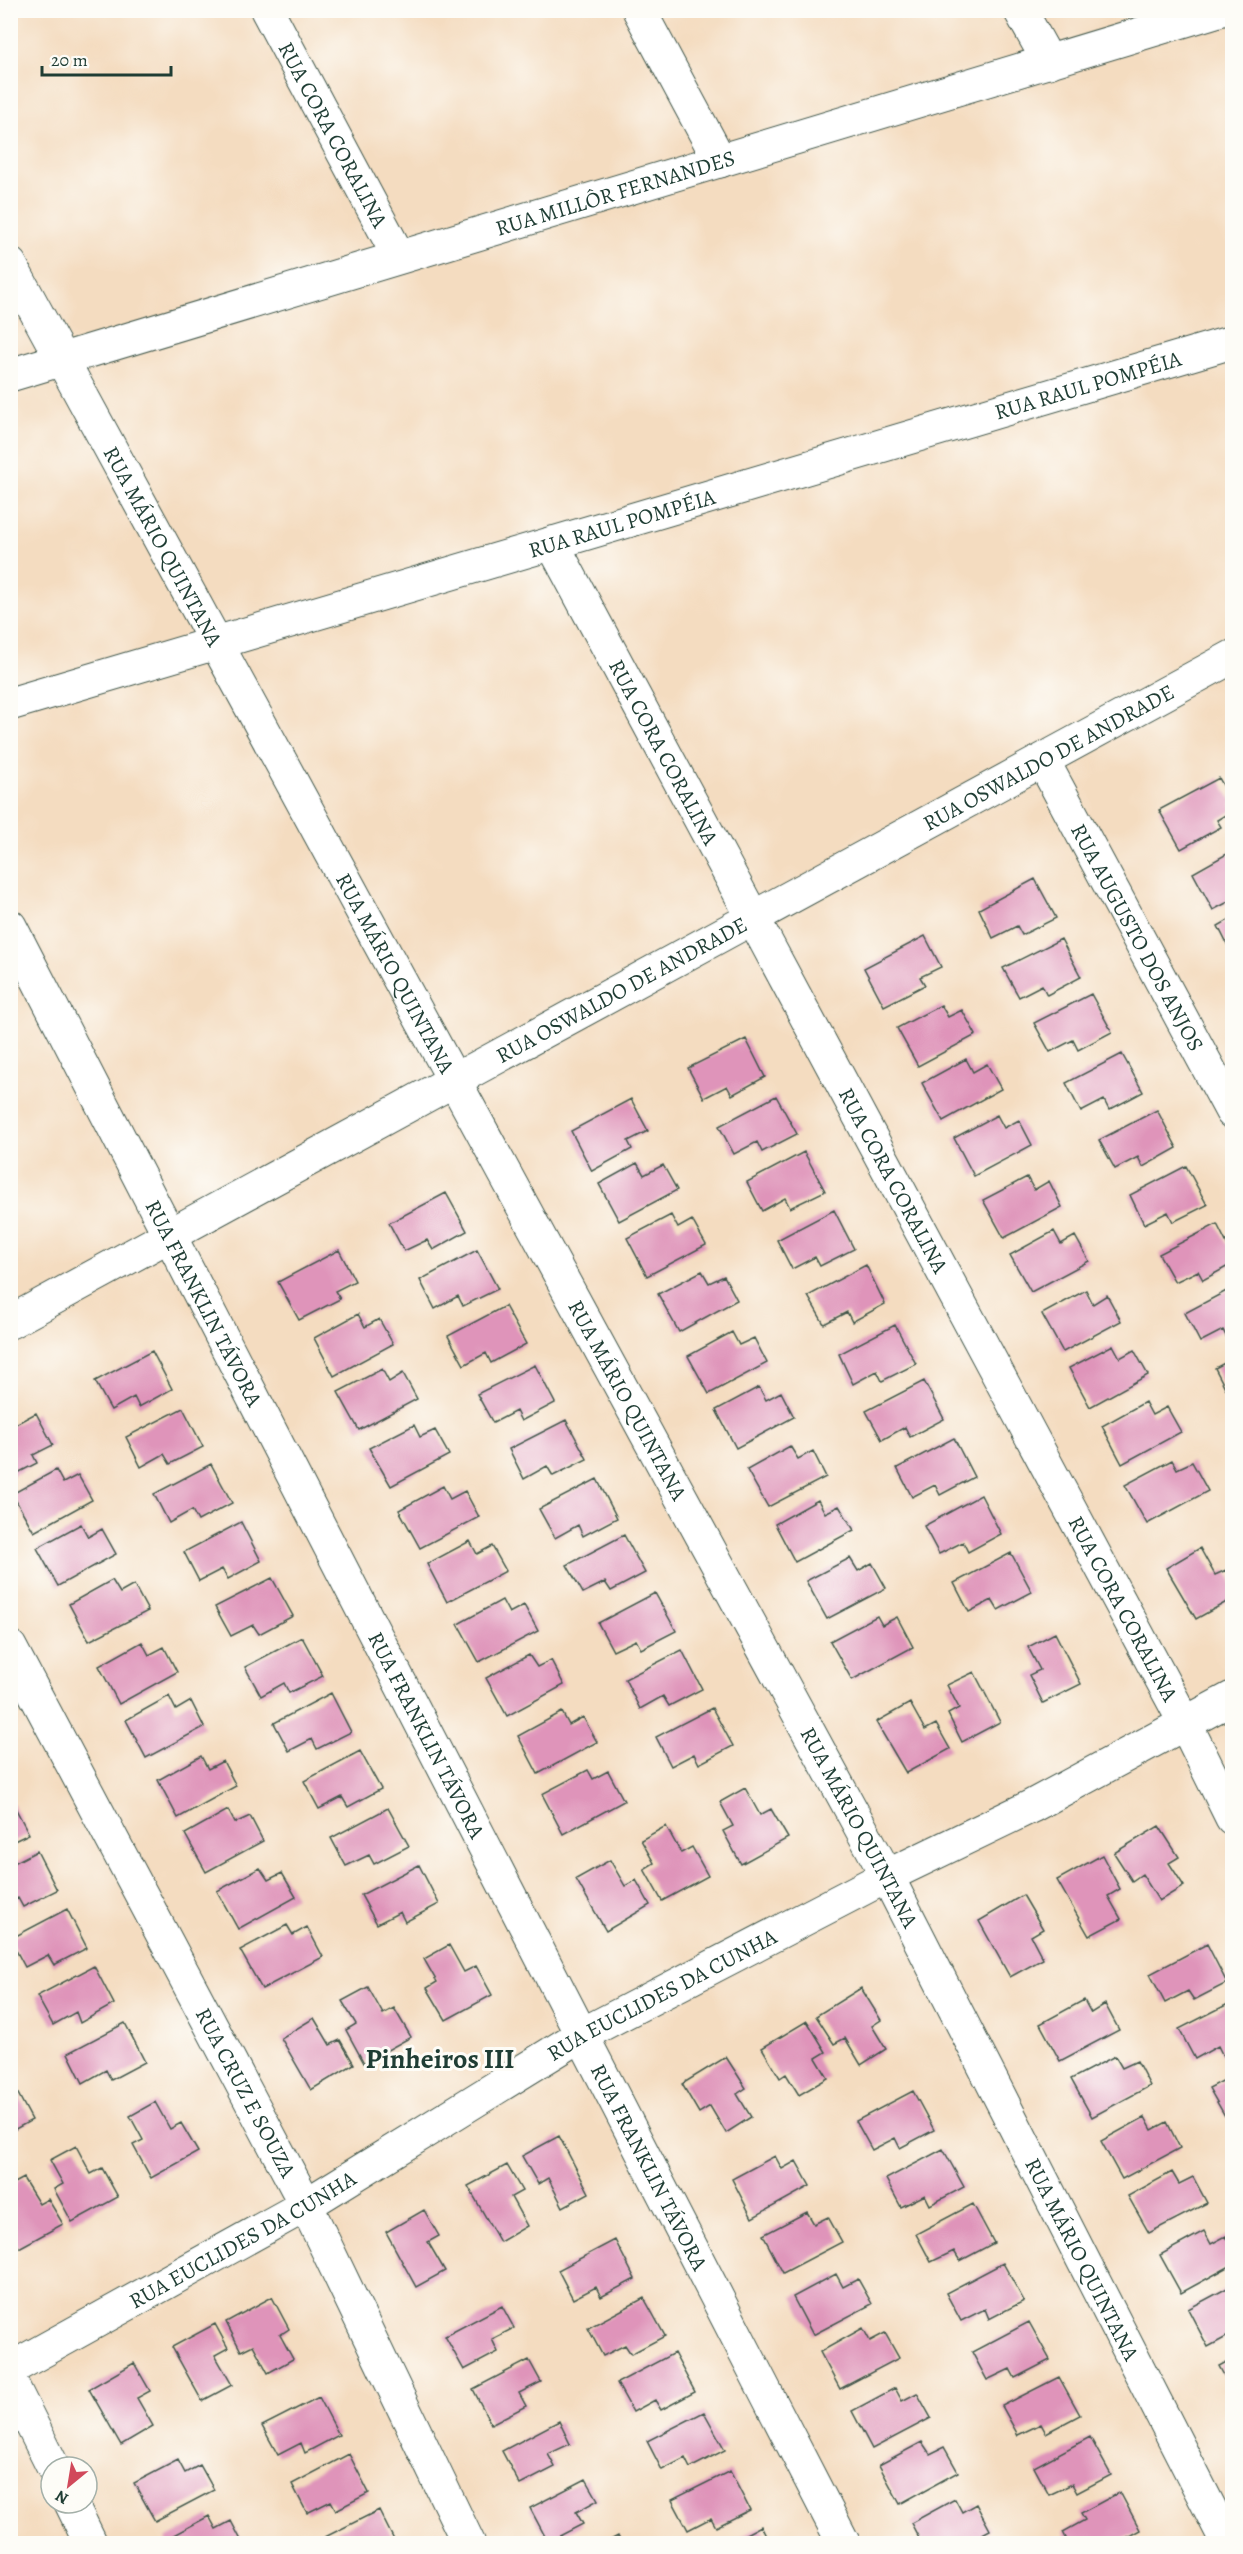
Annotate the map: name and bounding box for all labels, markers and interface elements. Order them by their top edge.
street label: RUA CORA CORALINA [271,37,395,234]
scale bar [42,39,171,77]
text: 20 m [51,48,88,72]
street label: RUA MILLÔR FERNANDES [492,143,739,244]
street label: RUA RAUL POMPÉIA [991,344,1186,428]
street label: RUA MÁRIO QUINTANA [96,441,230,653]
street label: RUA RAUL POMPÉIA [525,482,720,566]
street label: RUA CORA CORALINA [601,654,726,851]
street label: RUA OSWALDO DE ANDRADE [918,677,1180,838]
street label: RUA AUGUSTO DOS ANJOS [1063,818,1211,1057]
street label: RUA MÁRIO QUINTANA [328,868,462,1080]
street label: RUA OSWALDO DE ANDRADE [491,910,753,1071]
street label: RUA CORA CORALINA [831,1082,955,1280]
street label: RUA FRANKLIN TÁVORA [138,1195,270,1413]
street label: RUA MÁRIO QUINTANA [560,1295,694,1507]
street label: RUA CORA CORALINA [1061,1511,1185,1708]
street label: RUA FRANKLIN TÁVORA [360,1627,492,1845]
street label: RUA MÁRIO QUINTANA [793,1722,925,1934]
street label: RUA EUCLIDES DA CUNHA [542,1921,783,2069]
street label: RUA CRUZ E SOUZA [188,2003,303,2184]
district label: Pinheiros III [366,2040,514,2078]
street label: RUA FRANKLIN TÁVORA [583,2059,715,2277]
street label: RUA MÁRIO QUINTANA [1017,2153,1146,2367]
street label: RUA EUCLIDES DA CUNHA [124,2163,363,2316]
north arrow [39,2455,99,2515]
text: N [51,2485,73,2510]

